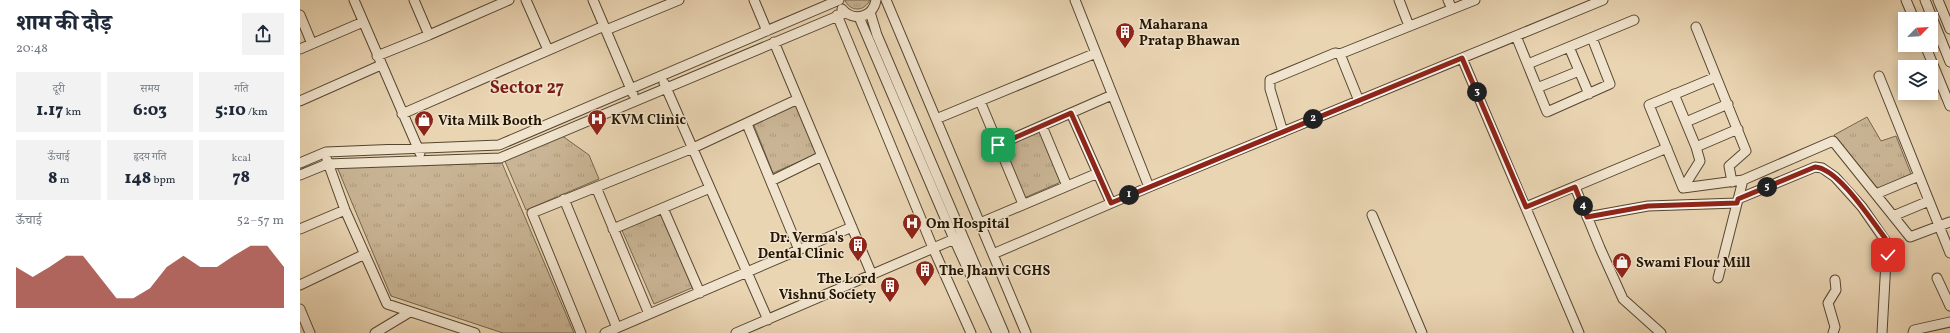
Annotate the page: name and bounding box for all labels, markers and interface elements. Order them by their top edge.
text: शाम की दौड़ [16,9,112,40]
north arrow [1898,12,1938,52]
map controls [1898,12,1938,100]
button: share [242,13,284,55]
place label: Maharana Pratap Bhawan [1139,16,1240,51]
building icon: Maharana Pratap Bhawan [1114,21,1136,49]
text: 20:48 [16,40,48,58]
button: layers [1898,60,1938,100]
district label: Sector 27 [490,76,565,101]
text: दूरी [53,82,65,97]
text: समय [140,82,160,97]
text: गति [234,82,249,97]
pin: 3 [1467,82,1487,102]
text: 3 [1474,84,1480,99]
text: 1.17 [36,99,63,122]
text: 6:03 [133,99,167,122]
text: 5:10 [215,99,246,122]
text: km [63,105,81,120]
text: /km [246,105,268,120]
hospital icon: KVM Clinic [586,108,608,136]
shop icon: Vita Milk Booth [413,109,435,137]
pin: 2 [1303,109,1323,129]
place label: KVM Clinic [611,111,687,130]
text: 2 [1310,111,1316,126]
place label: Vita Milk Booth [438,112,542,131]
pin [981,128,1015,162]
icon: arrive [987,134,1009,156]
text: ऊँचाई [48,150,70,165]
text: हृदय गति [133,150,167,165]
text: kcal [232,151,251,166]
text: 78 [233,166,250,189]
text: 8 [48,167,57,190]
text: 148 [125,167,151,190]
text: m [57,173,69,188]
text: bpm [151,173,175,188]
pin: 5 [1757,177,1777,197]
text: 5 [1764,179,1770,194]
pin: 1 [1119,185,1139,205]
text: 1 [1127,187,1131,202]
pin: 4 [1573,196,1593,216]
text: 4 [1580,198,1586,213]
text: ऊँचाई [16,212,42,230]
text: 52–57 m [237,212,284,230]
hospital icon: Om Hospital [901,212,923,240]
place label: Om Hospital [926,215,1010,234]
place label: Dr. Verma's Dental Clinic [758,229,844,264]
building icon: Dr. Verma's Dental Clinic [847,234,869,262]
pin [1871,238,1905,272]
icon: check [1877,244,1899,266]
shop icon: Swami Flour Mill [1611,251,1633,279]
place label: Swami Flour Mill [1636,254,1751,273]
building icon: The Jhanvi CGHS [914,259,936,287]
place label: The Jhanvi CGHS [939,262,1050,281]
place label: The Lord Vishnu Society [779,270,876,305]
building icon: The Lord Vishnu Society [879,275,901,303]

